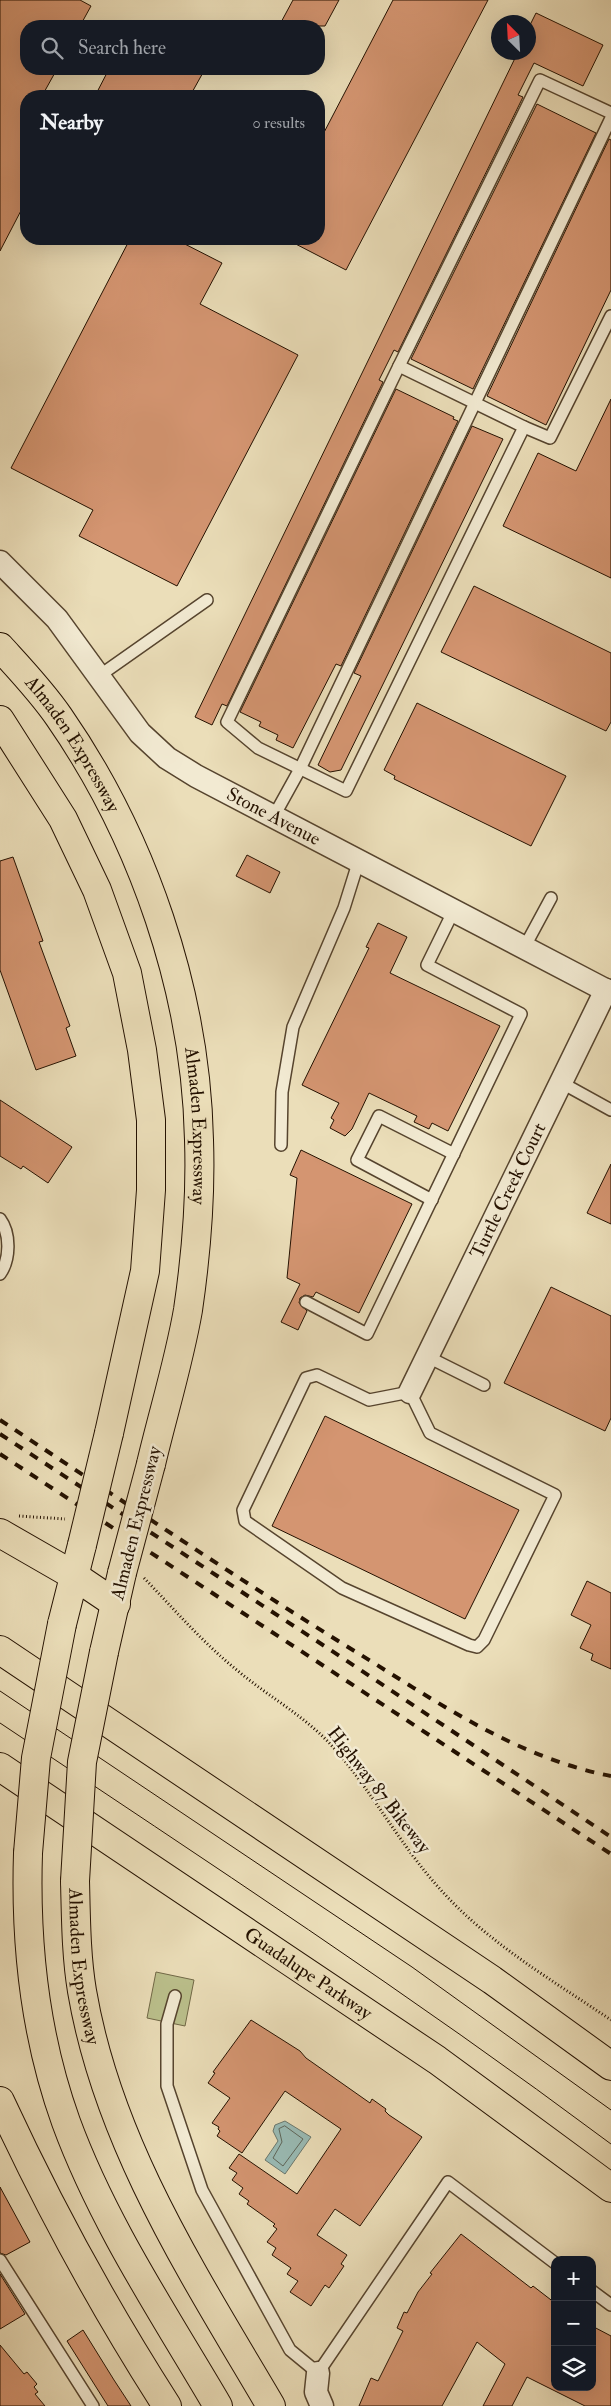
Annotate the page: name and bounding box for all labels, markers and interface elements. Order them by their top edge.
north arrow [491,15,536,60]
search box [20,20,325,75]
icon: search [38,34,66,62]
text: Search here [78,36,166,60]
text: Nearby [40,109,103,136]
text: 0 results [252,113,305,133]
street label: Almaden Expressway [19,670,126,817]
street label: Stone Avenue [222,782,325,851]
street label: Almaden Expressway [179,1044,211,1206]
street label: Turtle Creek Court [465,1119,551,1262]
street label: Almaden Expressway [105,1443,168,1604]
street label: Highway 87 Bikeway [322,1722,436,1859]
street label: Almaden Expressway [63,1887,105,2048]
street label: Guadalupe Parkway [240,1922,377,2025]
map controls [551,2256,596,2391]
button: + [551,2256,596,2301]
button: − [551,2301,596,2346]
button: layers [551,2346,596,2391]

